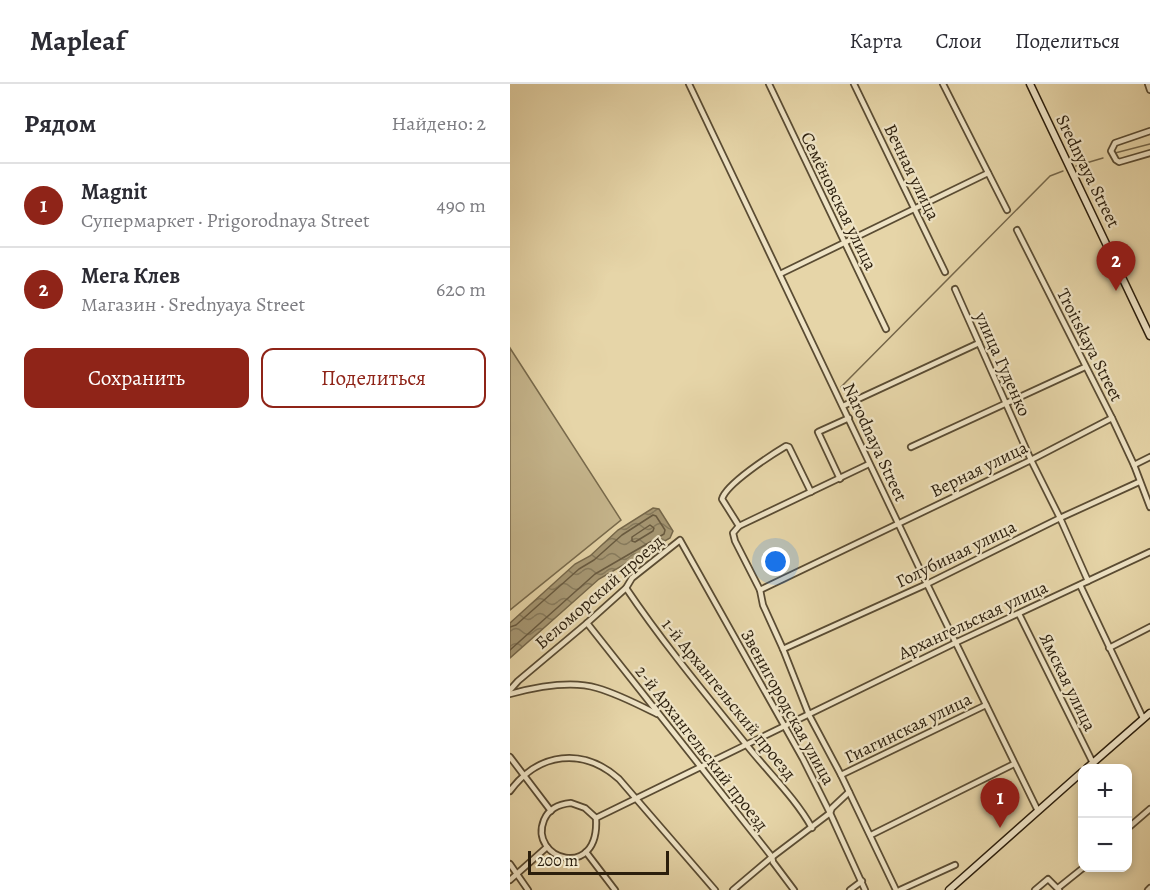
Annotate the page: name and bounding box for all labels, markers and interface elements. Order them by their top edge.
text: Mapleaf [30,22,125,60]
text: Карта [849,27,902,55]
text: Слои [935,27,982,55]
text: Поделиться [1015,27,1120,55]
text: Рядом [24,106,96,141]
text: Найдено: 2 [391,110,486,137]
street label: Srednyaya Street [1050,110,1126,232]
street label: Вечная улица [878,120,946,225]
street label: Семёновская улица [795,128,883,275]
text: Magnit [81,177,147,207]
text: 1 [40,192,47,219]
text: 490 m [437,192,486,219]
text: Супермаркет · Prigorodnaya Street [81,207,370,234]
pin: 2 [1096,242,1136,291]
text: Мега Клев [81,261,180,291]
text: 2 [39,276,48,303]
text: 620 m [436,276,486,303]
street label: Troitskaya Street [1051,284,1129,406]
text: Магазин · Srednyaya Street [81,291,305,318]
street label: улица Гуденко [969,307,1037,420]
button: Сохранить [24,348,249,408]
button: Поделиться [261,348,486,408]
street label: Narodnaya Street [837,379,913,505]
street label: Верная улица [926,435,1032,503]
street label: Голубиная улица [892,514,1021,593]
street label: Беломорский проезд [530,529,668,655]
your location [761,547,790,576]
street label: Архангельская улица [893,575,1052,666]
street label: 1-й Архангельский проезд [656,613,802,785]
street label: Звенигородская улица [735,625,841,790]
street label: Ямская улица [1034,629,1102,736]
street label: 2-й Архангельский проезд [630,660,774,836]
street label: Гиагинская улица [840,686,976,769]
map controls [1078,764,1132,872]
button: + [1078,764,1132,818]
pin: 1 [980,778,1020,828]
button: − [1078,818,1132,872]
scale bar [528,848,669,876]
text: 200 m [537,850,578,872]

